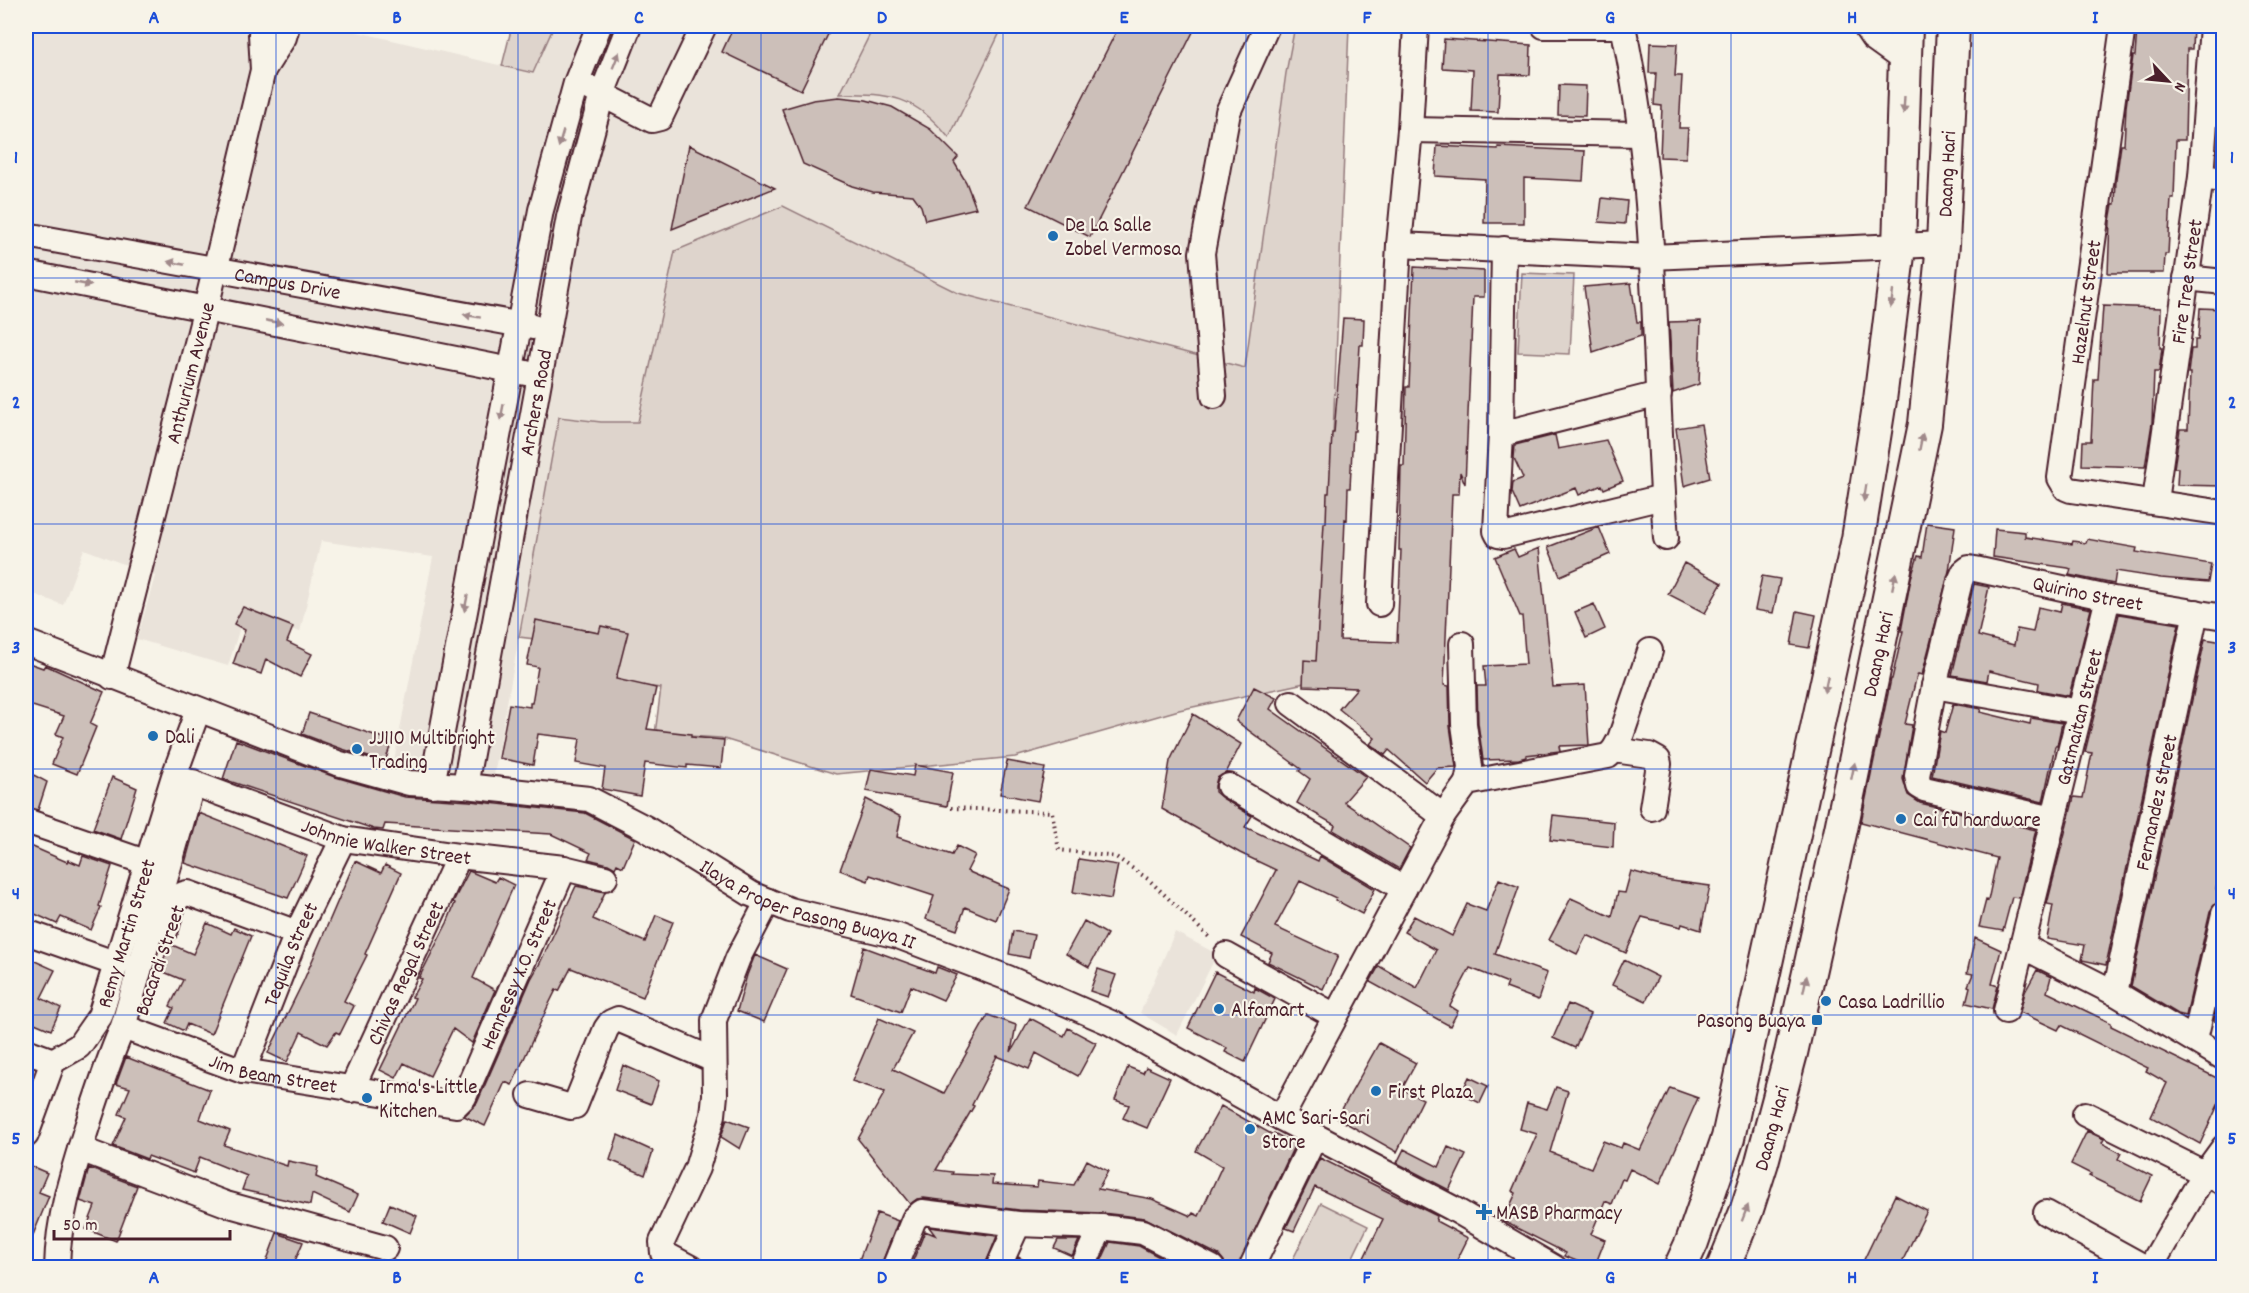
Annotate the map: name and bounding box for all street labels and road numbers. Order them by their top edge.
street label: Daang Hari [1932,130,1966,218]
street label: Fire Tree Street [2165,217,2213,346]
street label: Hazelnut Street [2064,238,2112,366]
street label: Campus Drive [232,261,343,310]
street label: Anthurium Avenue [160,300,225,447]
street label: Archers Road [514,347,562,458]
street label: Quirino Street [2029,570,2145,621]
street label: Daang Hari [1857,609,1904,700]
street label: Gatmaitan Street [2050,646,2113,789]
street label: Fernandez Street [2129,732,2188,874]
street label: Johnnie Walker Street [296,813,473,875]
street label: Ilaya Proper Pasong Buaya II [692,853,920,960]
street label: Remy Martin Street [91,856,166,1012]
street label: Hennessy X.O. Street [474,895,567,1055]
street label: Chivas Regal Street [362,897,454,1051]
street label: Tequila Street [258,898,328,1012]
street label: Bacardi Street [129,901,195,1020]
street label: Jim Beam Street [204,1048,339,1104]
street label: Daang Hari [1748,1083,1800,1175]

